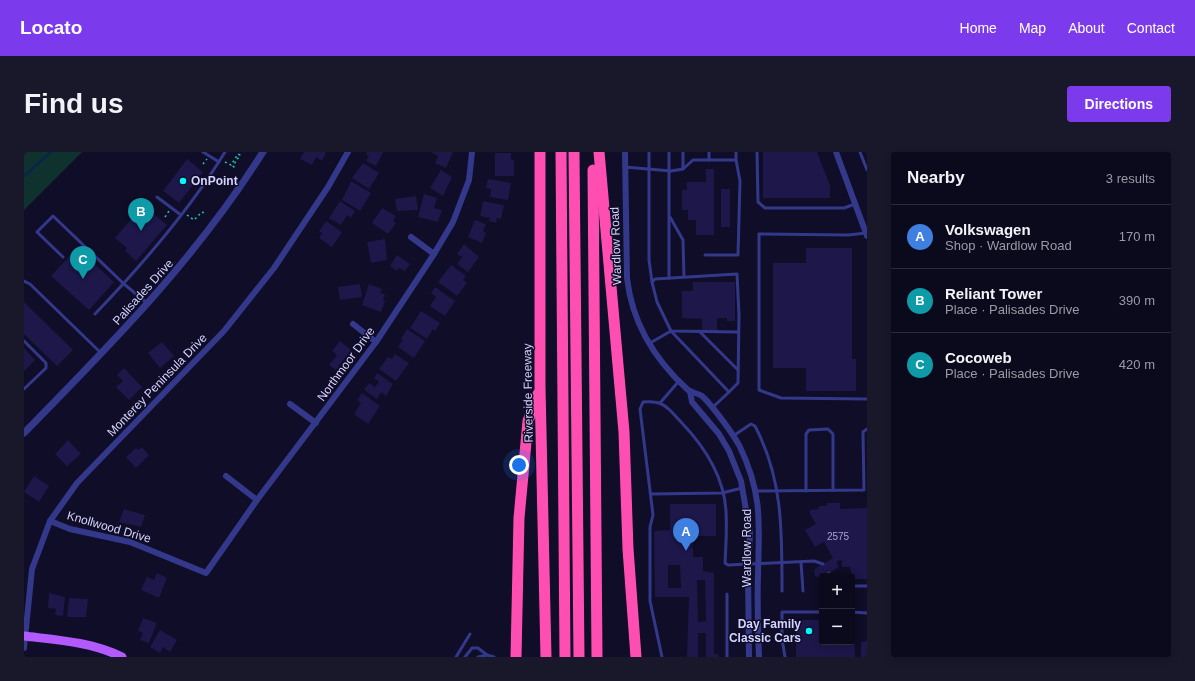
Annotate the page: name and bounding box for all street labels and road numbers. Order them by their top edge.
street label: Wardlow Road [608,207,624,285]
street label: Palisades Drive [110,256,176,328]
street label: Northmoor Drive [314,324,378,404]
street label: Monterey Peninsula Drive [104,330,210,439]
street label: Riverside Freeway [520,343,536,443]
street label: Knollwood Drive [65,508,153,546]
street label: Wardlow Road [740,509,754,587]

